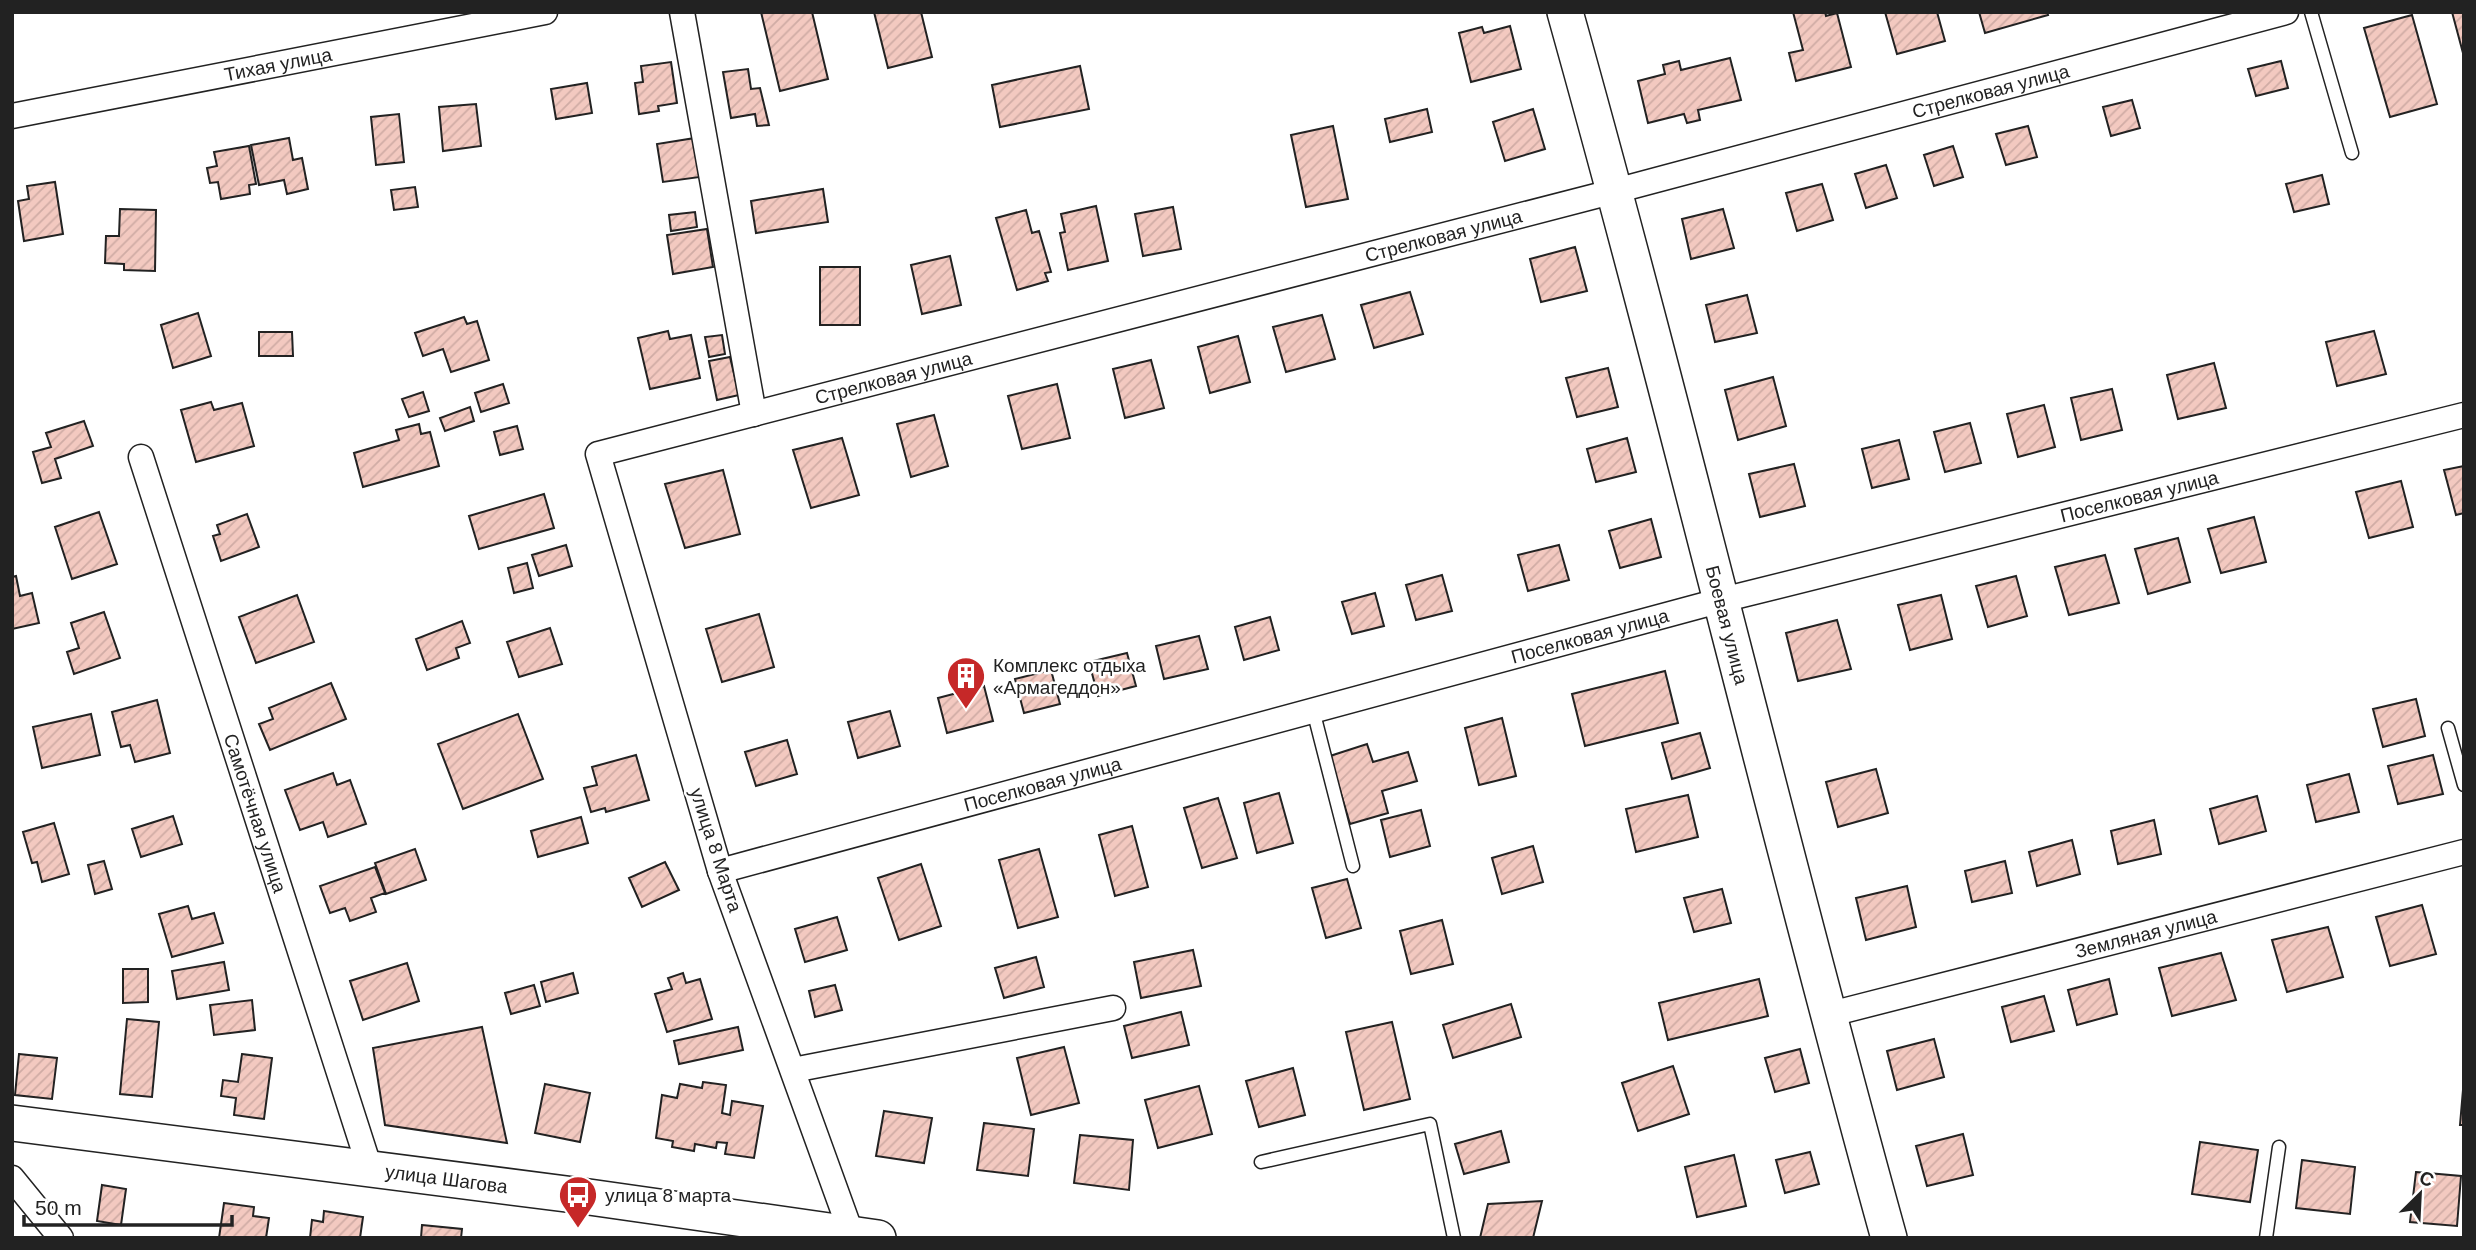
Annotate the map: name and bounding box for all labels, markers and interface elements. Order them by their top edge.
street label: Тихая улица [222,43,334,85]
street label: Стрелковая улица [1910,60,2072,122]
street label: Стрелковая улица [1363,205,1525,266]
street label: Стрелковая улица [813,347,975,408]
street label: Поселковая улица [2058,466,2221,526]
street label: Боевая улица [1702,563,1753,687]
street label: Поселковая улица [1509,604,1671,667]
building icon: Комплекс отдыха «Армагеддон» [945,655,987,710]
place label: Комплекс отдыха «Армагеддон» [993,655,1146,698]
street label: Самотёчная улица [220,731,291,896]
street label: Поселковая улица [961,752,1124,815]
street label: улица 8 Марта [686,785,746,915]
street label: Земляная улица [2073,905,2219,962]
north arrow [2385,1159,2455,1229]
street label: улица Шагова [384,1160,509,1197]
text: С [2416,1167,2437,1191]
bus stop icon: улица 8 марта [557,1174,599,1229]
scale bar [24,1184,233,1228]
place label: улица 8 марта [605,1185,732,1206]
text: 50 m [35,1196,82,1219]

